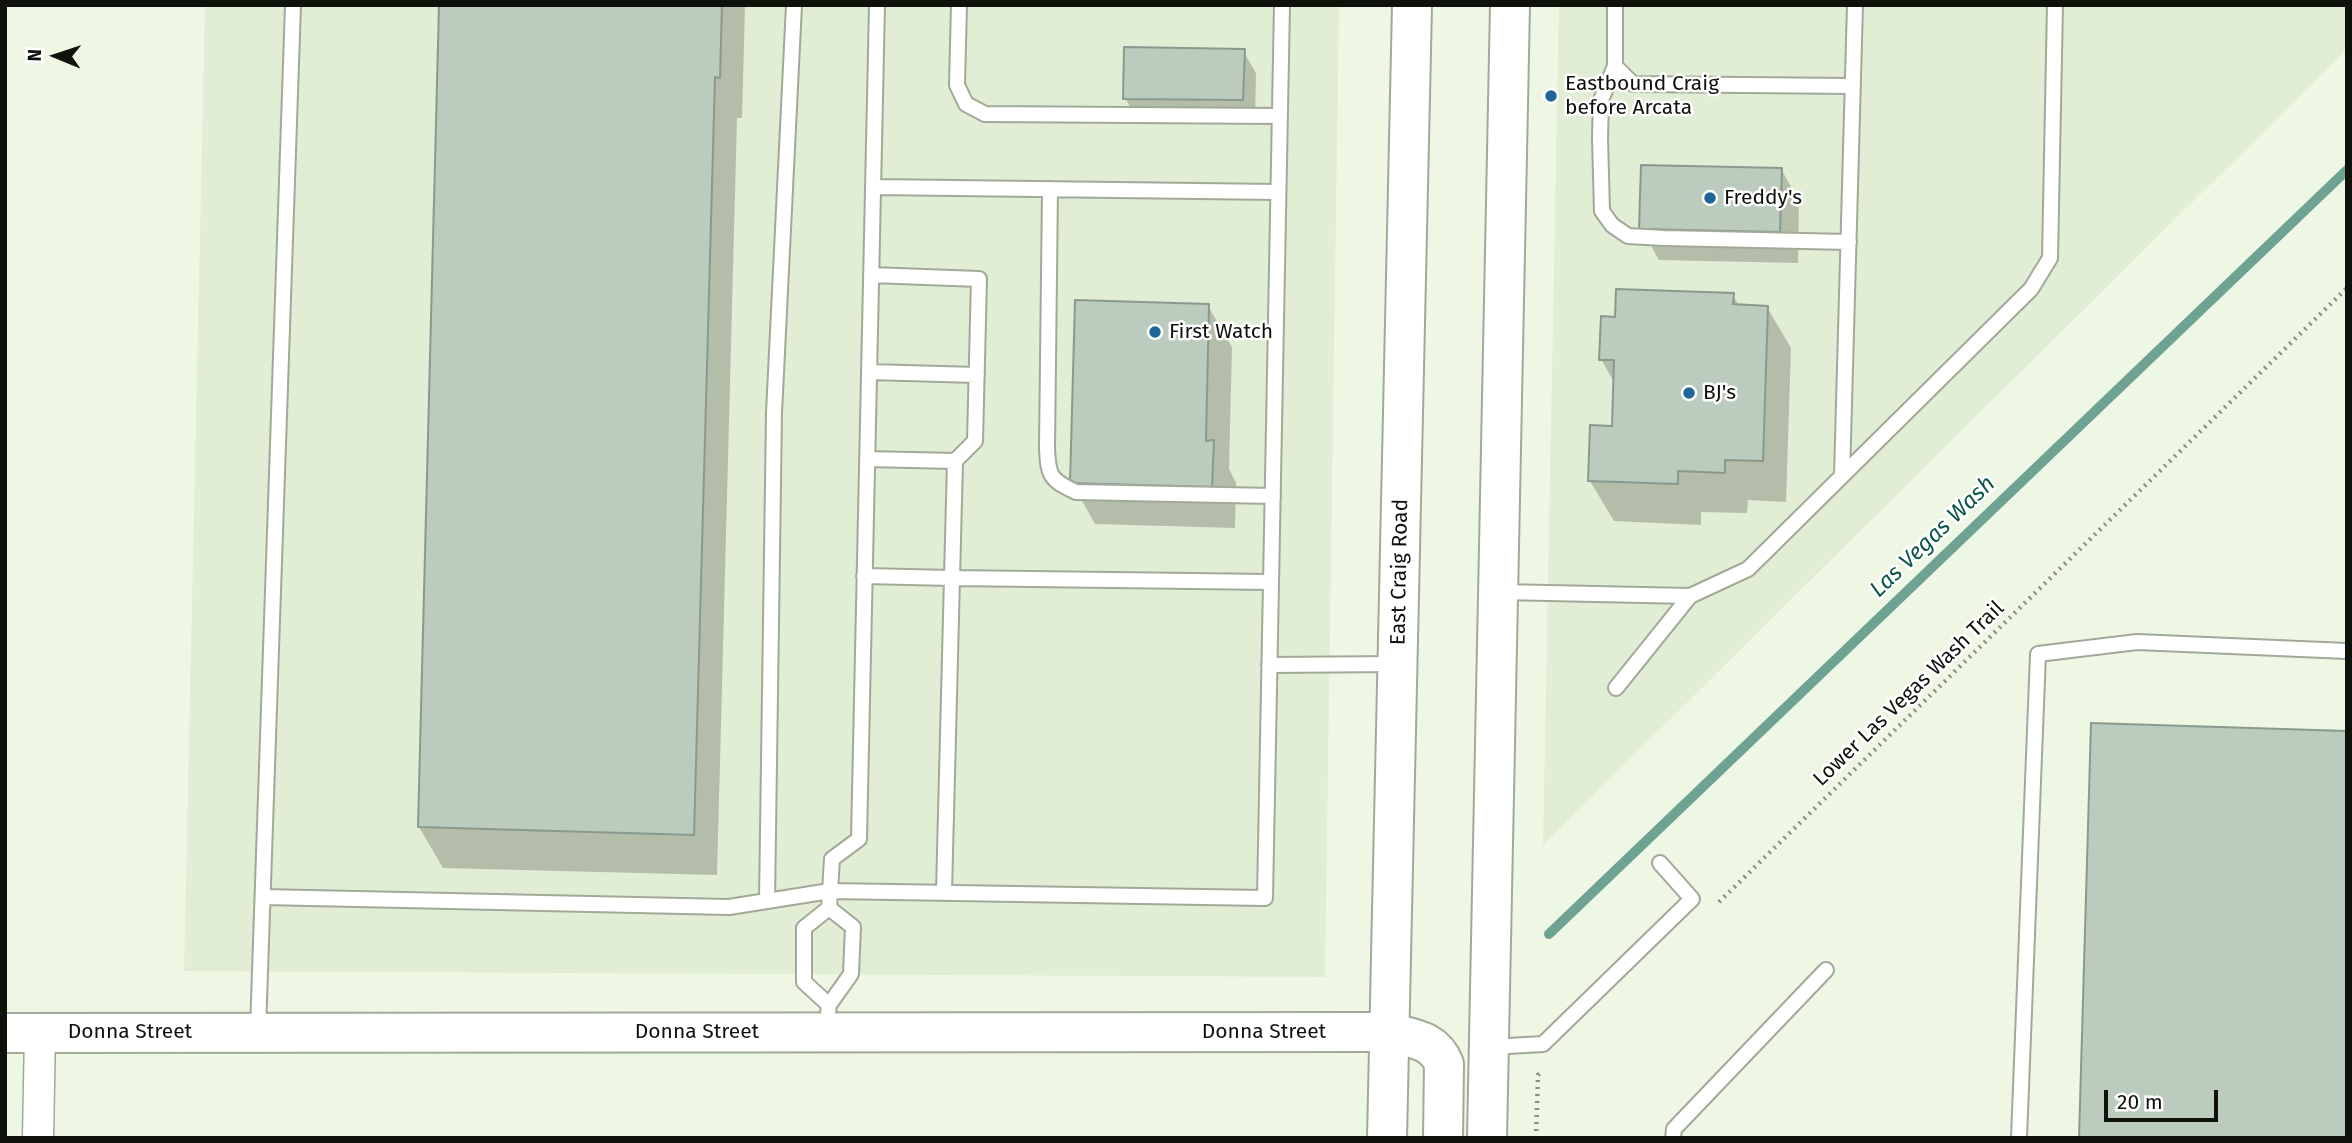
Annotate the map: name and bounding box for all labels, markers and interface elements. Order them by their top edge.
north arrow [21,21,91,91]
text: N [23,49,46,62]
place label: Eastbound Craig before Arcata [1565,71,1719,121]
marker: Eastbound Craig before Arcata [1543,88,1559,104]
place label: Freddy's [1724,185,1802,211]
marker: Freddy's [1702,190,1718,206]
place label: First Watch [1169,319,1273,345]
marker: First Watch [1147,324,1163,340]
place label: BJ's [1703,380,1736,406]
marker: BJ's [1681,385,1697,401]
water label: Las Vegas Wash [1865,470,2001,604]
street label: East Craig Road [1386,499,1414,645]
street label: Lower Las Vegas Wash Trail [1808,596,2010,792]
street label: Donna Street [68,1019,192,1045]
street label: Donna Street [635,1019,759,1045]
street label: Donna Street [1202,1019,1326,1045]
scale bar [2107,1076,2221,1120]
text: 20 m [2117,1089,2163,1115]

